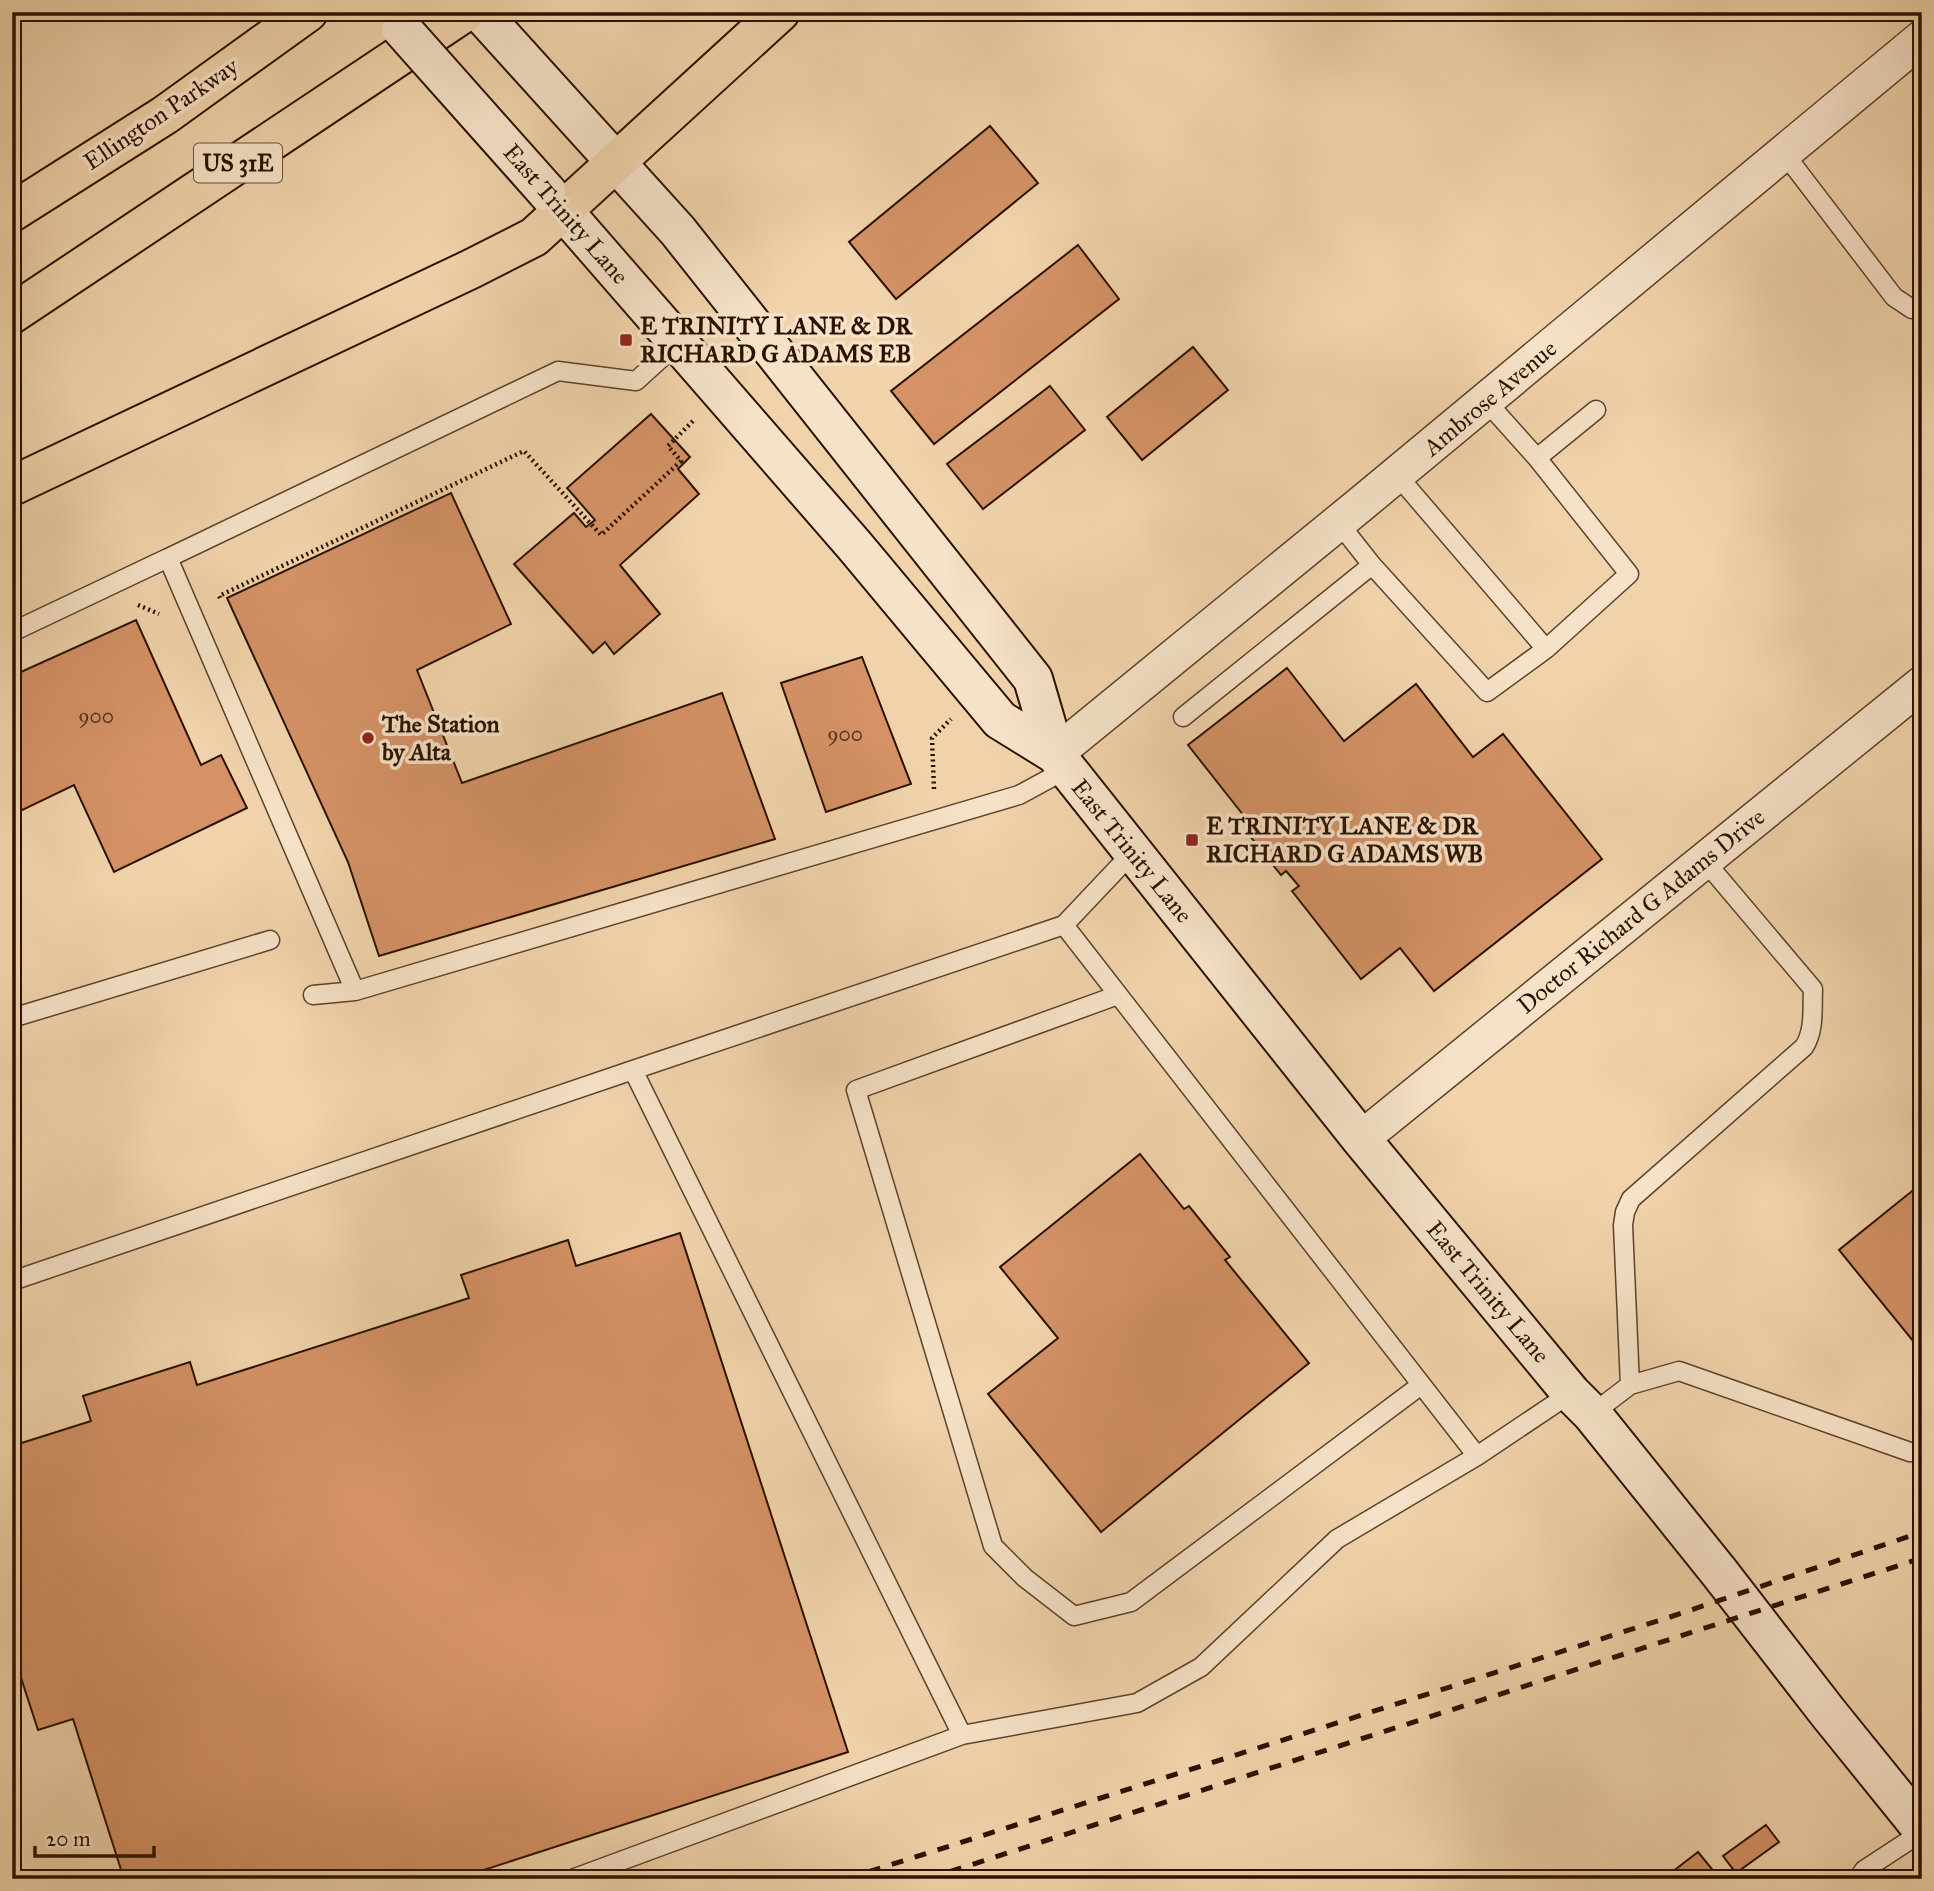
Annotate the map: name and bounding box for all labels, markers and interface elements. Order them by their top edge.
street label: Ellington Parkway [78,51,245,177]
street label: East Trinity Lane [497,138,635,290]
road number: US 31E [194,144,282,182]
place label: E TRINITY LANE & DR RICHARD G ADAMS EB [640,311,913,369]
marker: E TRINITY LANE & DR RICHARD G ADAMS EB [618,332,634,348]
street label: Ambrose Avenue [1416,334,1563,463]
house number: 900 [78,703,114,729]
place label: The Station by Alta [381,709,500,767]
house number: 900 [827,721,863,747]
marker: The Station by Alta [360,730,376,746]
street label: East Trinity Lane [1065,773,1199,929]
street label: Doctor Richard G Adams Drive [1511,802,1771,1020]
place label: E TRINITY LANE & DR RICHARD G ADAMS WB [1206,811,1483,869]
marker: E TRINITY LANE & DR RICHARD G ADAMS WB [1184,832,1200,848]
street label: East Trinity Lane [1420,1215,1556,1369]
scale bar [35,1814,154,1858]
text: 20 m [46,1826,91,1852]

